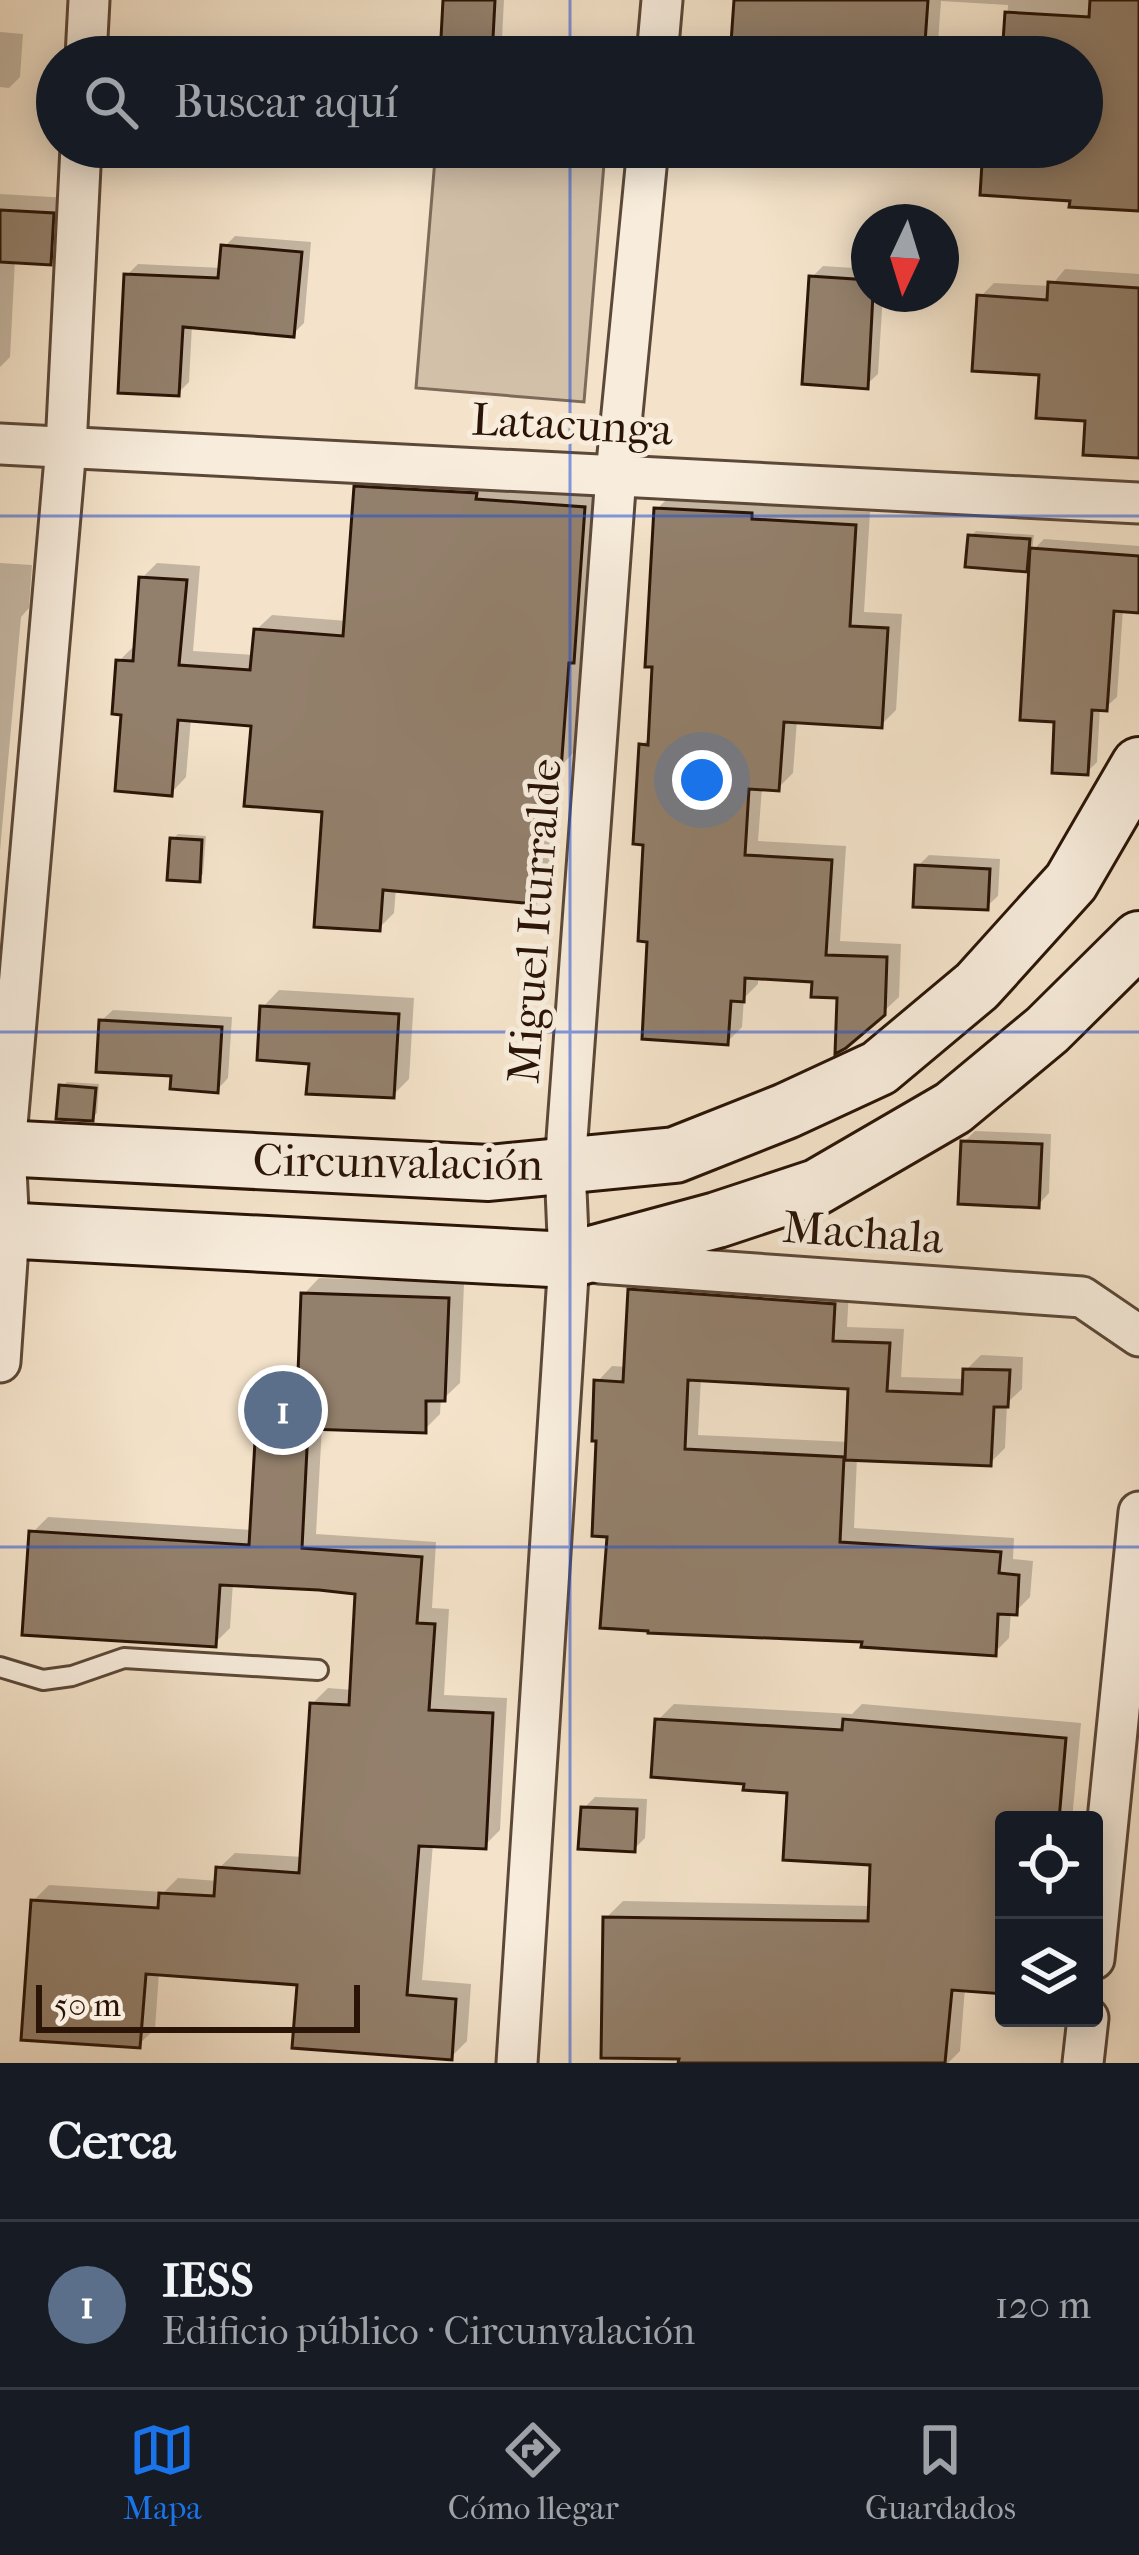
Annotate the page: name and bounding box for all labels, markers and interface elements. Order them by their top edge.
search box [36,36,1103,168]
icon: search [78,69,144,135]
text: Buscar aquí [174,76,398,129]
north arrow [851,204,959,312]
street label: Latacunga [470,393,675,457]
your location [672,750,732,810]
street label: Miguel Iturralde [497,757,573,1085]
street label: Circunvalación [252,1134,544,1192]
street label: Machala [781,1201,946,1265]
pin: 1 [244,1365,322,1455]
map controls [995,1811,1103,2027]
button: locate [995,1811,1103,1919]
button: layers [995,1919,1103,2027]
scale bar [36,1979,360,2032]
text: 50 m [54,1986,121,2025]
text: Cerca [48,2111,175,2171]
text: IESS [162,2255,254,2308]
text: 1 [80,2282,94,2328]
text: 120 m [995,2282,1091,2328]
text: Edificio público · Circunvalación [162,2308,695,2354]
tab: Mapa [123,2417,202,2528]
tab: Cómo llegar [448,2417,619,2528]
tab: Guardados [865,2417,1016,2528]

